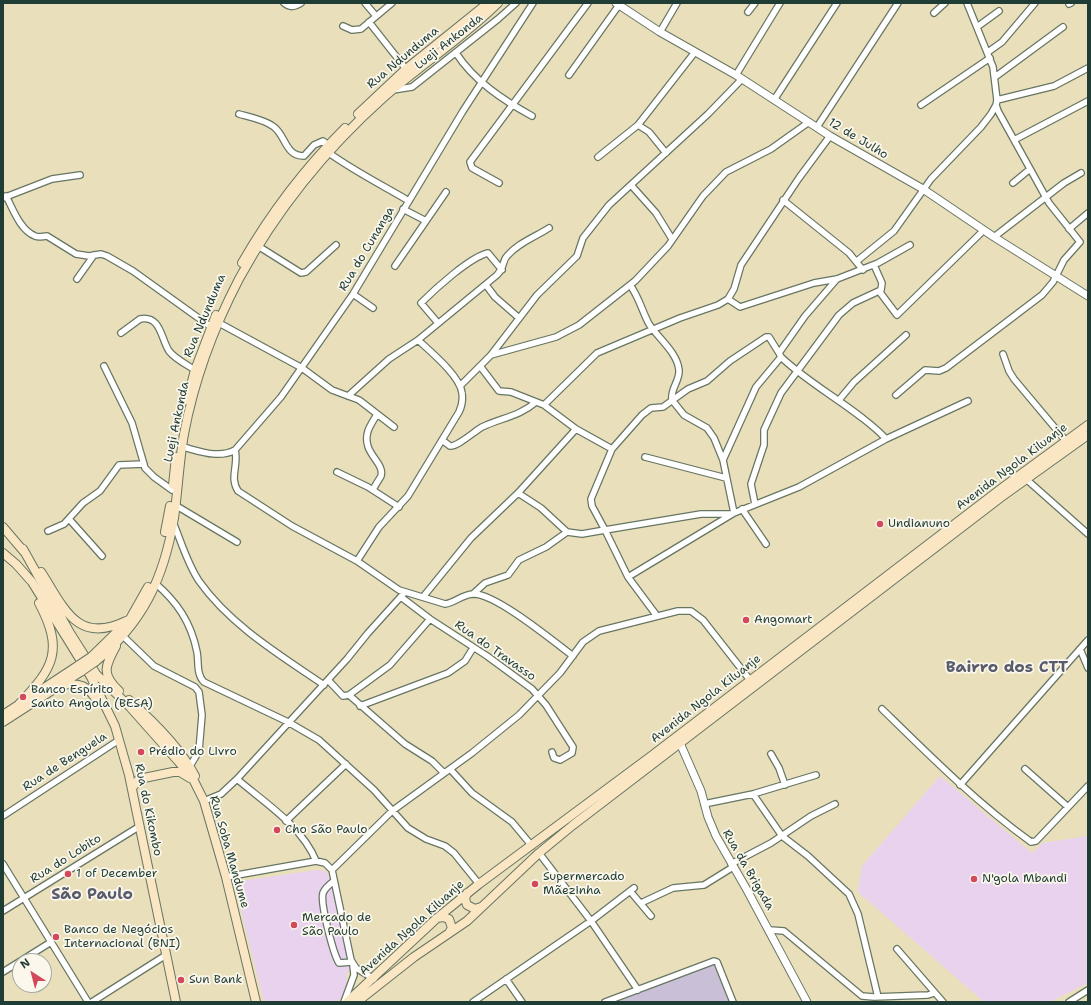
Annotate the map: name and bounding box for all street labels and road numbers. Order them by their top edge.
street label: Lueji Ankonda [412,11,486,73]
street label: Rua Ndunduma [364,24,442,92]
street label: 12 de Julho [825,115,891,163]
street label: Rua do Cunanga [336,204,398,294]
street label: Rua Ndunduma [181,272,229,360]
street label: Lueji Ankonda [161,380,193,464]
street label: Avenida Ngola Kiluanje [954,420,1070,514]
street label: Rua do Travasso [452,618,538,684]
street label: Avenida Ngola Kiluanje [648,652,764,746]
street label: Rua de Benguela [20,729,110,795]
street label: Rua do Kikombo [131,762,165,858]
street label: Rua Soba Mandume [206,794,252,910]
street label: Rua da Brigada [719,827,777,913]
street label: Rua do Lobito [28,831,104,887]
street label: Avenida Ngola Kiluanje [357,877,467,979]

